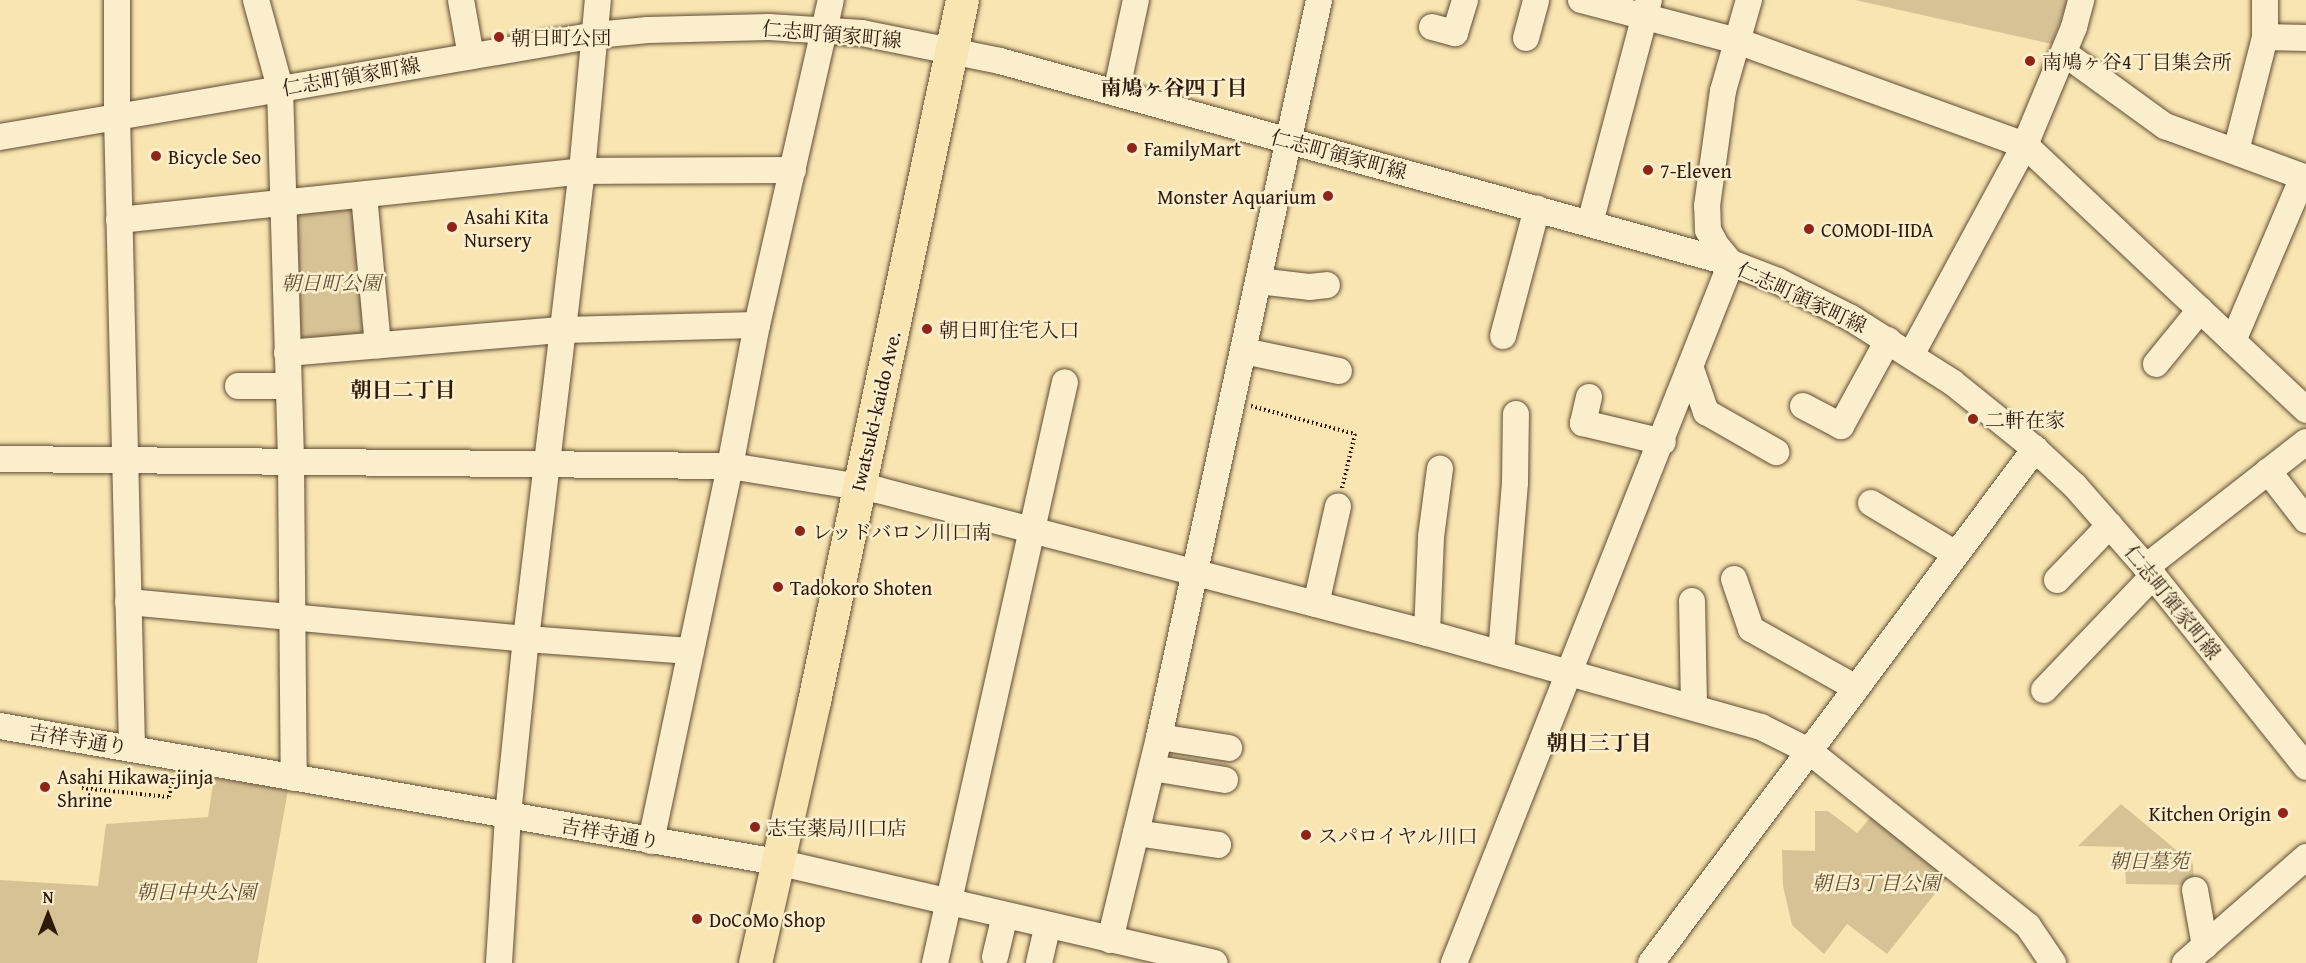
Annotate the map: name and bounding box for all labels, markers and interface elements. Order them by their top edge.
street label: 仁志町領家町線 [761,16,903,52]
place label: 朝日町公団 [511,25,611,49]
marker: 朝日町公団 [492,30,506,44]
place label: 南鳩ヶ谷4丁目集会所 [2042,49,2232,73]
street label: 仁志町領家町線 [280,52,422,100]
marker: 南鳩ヶ谷4丁目集会所 [2023,54,2037,68]
district label: 南鳩ヶ谷四丁目 [1101,75,1247,101]
street label: 仁志町領家町線 [1268,124,1410,184]
place label: FamilyMart [1144,136,1241,160]
marker: FamilyMart [1125,141,1139,155]
place label: Bicycle Seo [168,144,261,168]
marker: Bicycle Seo [149,149,163,163]
place label: 7-Eleven [1660,158,1732,182]
marker: 7-Eleven [1641,163,1655,177]
place label: Monster Aquarium [1157,184,1316,208]
marker: Monster Aquarium [1321,189,1335,203]
place label: Asahi Kita Nursery [464,204,549,251]
place label: COMODI-IIDA [1821,217,1934,241]
marker: Asahi Kita Nursery [445,220,459,234]
marker: COMODI-IIDA [1802,222,1816,236]
street label: 仁志町領家町線 [1733,257,1871,337]
park label: 朝日町公園 [281,270,381,294]
place label: 朝日町住宅入口 [939,317,1079,341]
marker: 朝日町住宅入口 [920,322,934,336]
street label: Iwatsuki-kaido Ave. [845,329,905,493]
district label: 朝日二丁目 [351,377,455,403]
place label: 二軒在家 [1985,407,2065,431]
marker: 二軒在家 [1966,412,1980,426]
place label: レッドバロン川口南 [812,519,992,543]
marker: レッドバロン川口南 [793,524,807,538]
street label: 仁志町領家町線 [2120,540,2226,664]
place label: Tadokoro Shoten [790,575,932,599]
marker: Tadokoro Shoten [771,580,785,594]
street label: 吉祥寺通り [27,719,129,759]
district label: 朝日三丁目 [1547,730,1651,756]
place label: Asahi Hikawa-jinja Shrine [57,764,213,811]
marker: Asahi Hikawa-jinja Shrine [38,780,52,794]
place label: Kitchen Origin [2149,801,2271,825]
marker: Kitchen Origin [2276,806,2290,820]
street label: 吉祥寺通り [559,812,661,854]
place label: 志宝薬局川口店 [767,815,907,839]
marker: 志宝薬局川口店 [748,820,762,834]
place label: スパロイヤル川口 [1318,823,1478,847]
marker: スパロイヤル川口 [1299,828,1313,842]
park label: 朝日墓苑 [2109,848,2189,872]
park label: 朝日3丁目公園 [1812,870,1940,894]
park label: 朝日中央公園 [136,879,256,903]
north arrow [18,885,78,945]
text: N [43,885,53,909]
place label: DoCoMo Shop [709,907,825,931]
marker: DoCoMo Shop [690,912,704,926]

